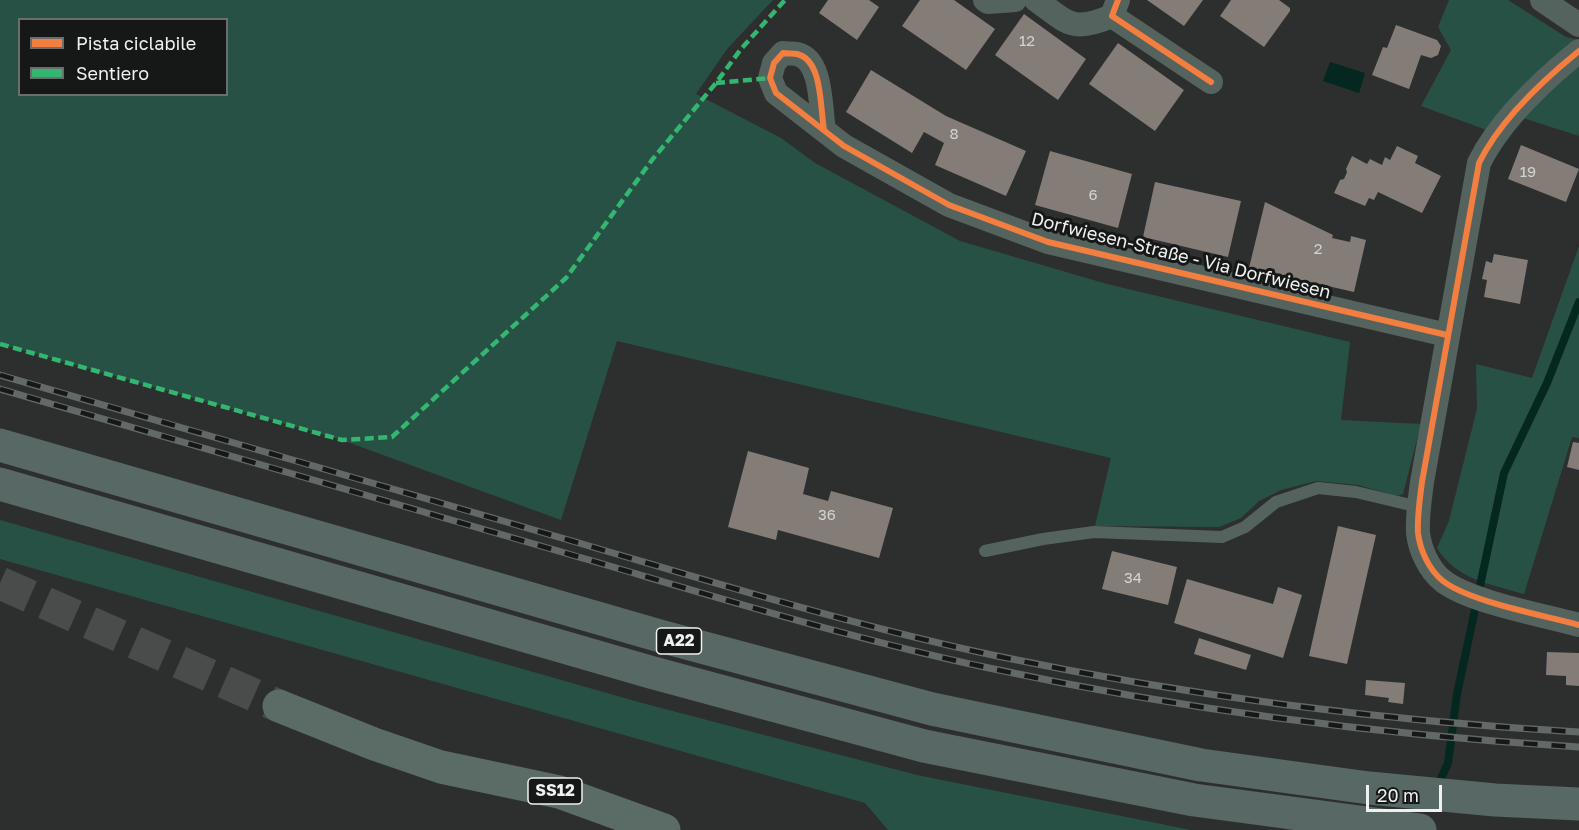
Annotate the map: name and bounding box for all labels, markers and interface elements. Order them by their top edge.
legend [18,18,228,96]
text: Pista ciclabile [76,32,196,54]
house number: 12 [1019,32,1035,50]
text: Sentiero [76,62,149,84]
house number: 8 [949,125,959,143]
house number: 19 [1520,163,1536,181]
house number: 6 [1088,186,1098,204]
street label: Dorfwiesen-Straße - Via Dorfwiesen [1029,208,1333,304]
house number: 2 [1314,240,1322,258]
house number: 36 [818,506,836,524]
house number: 34 [1124,569,1142,587]
road number: A22 [656,628,702,654]
scale bar [1369,773,1446,811]
road number: SS12 [528,778,582,804]
text: 20 m [1377,784,1419,806]

